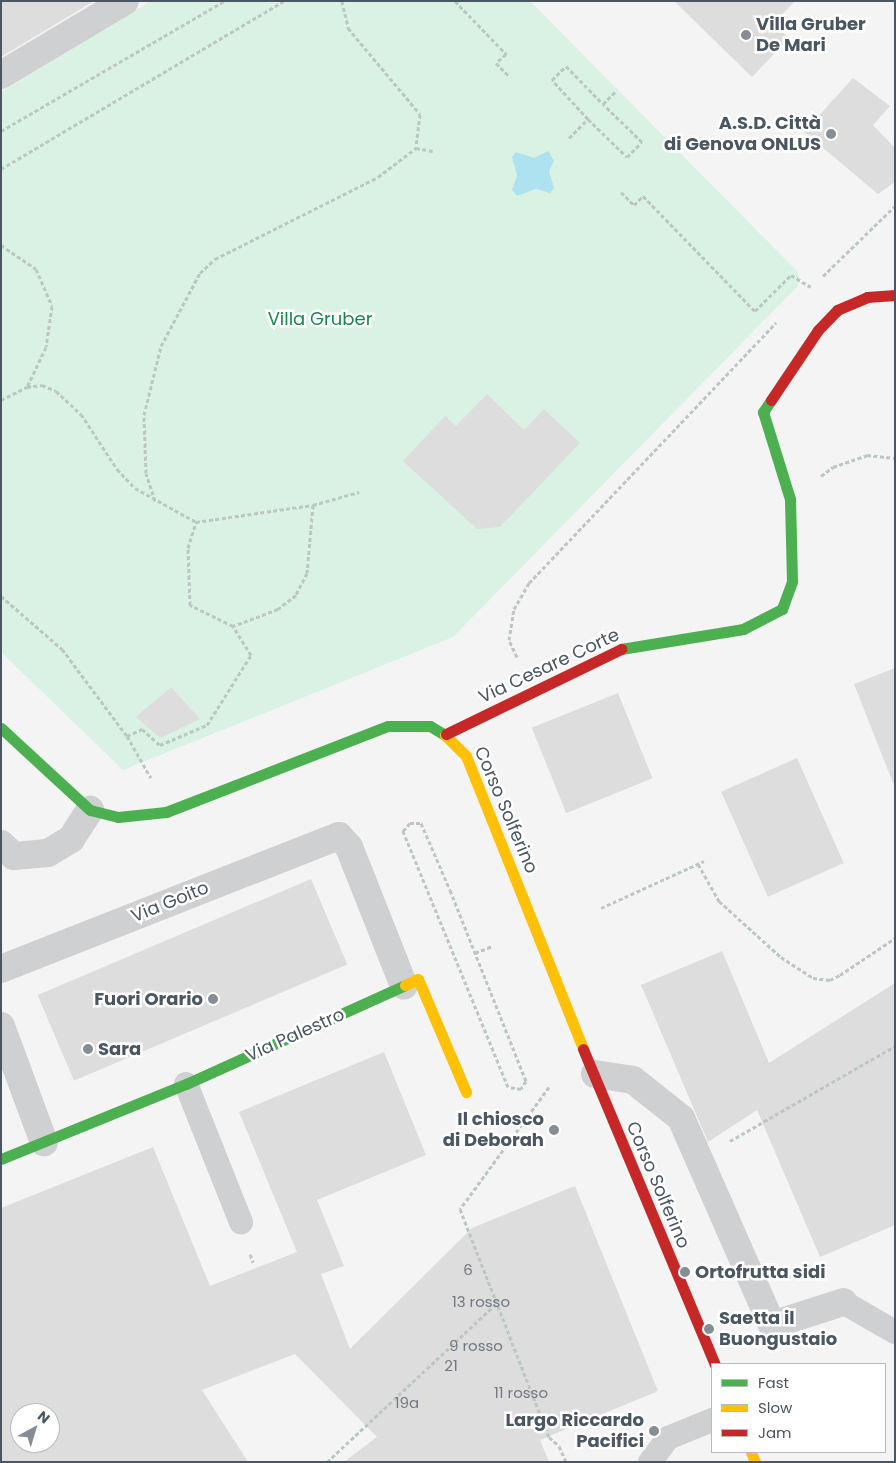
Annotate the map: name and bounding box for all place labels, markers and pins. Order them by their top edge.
place label: Villa Gruber De Mari [756,14,866,56]
marker: Villa Gruber De Mari [740,29,752,41]
place label: A.S.D. Città di Genova ONLUS [664,113,821,156]
marker: A.S.D. Città di Genova ONLUS [825,128,837,140]
place label: Fuori Orario [94,988,203,1010]
marker: Fuori Orario [207,993,219,1005]
place label: Sara [98,1038,141,1060]
marker: Sara [82,1043,94,1055]
place label: Il chiosco di Deborah [443,1109,544,1152]
marker: Il chiosco di Deborah [548,1124,560,1136]
place label: Ortofrutta sidi [695,1261,825,1283]
marker: Ortofrutta sidi [679,1266,691,1278]
place label: Saetta il Buongustaio [719,1308,837,1350]
marker: Saetta il Buongustaio [703,1323,715,1335]
place label: Largo Riccardo Pacifici [506,1410,644,1452]
marker: Largo Riccardo Pacifici [648,1425,660,1437]

